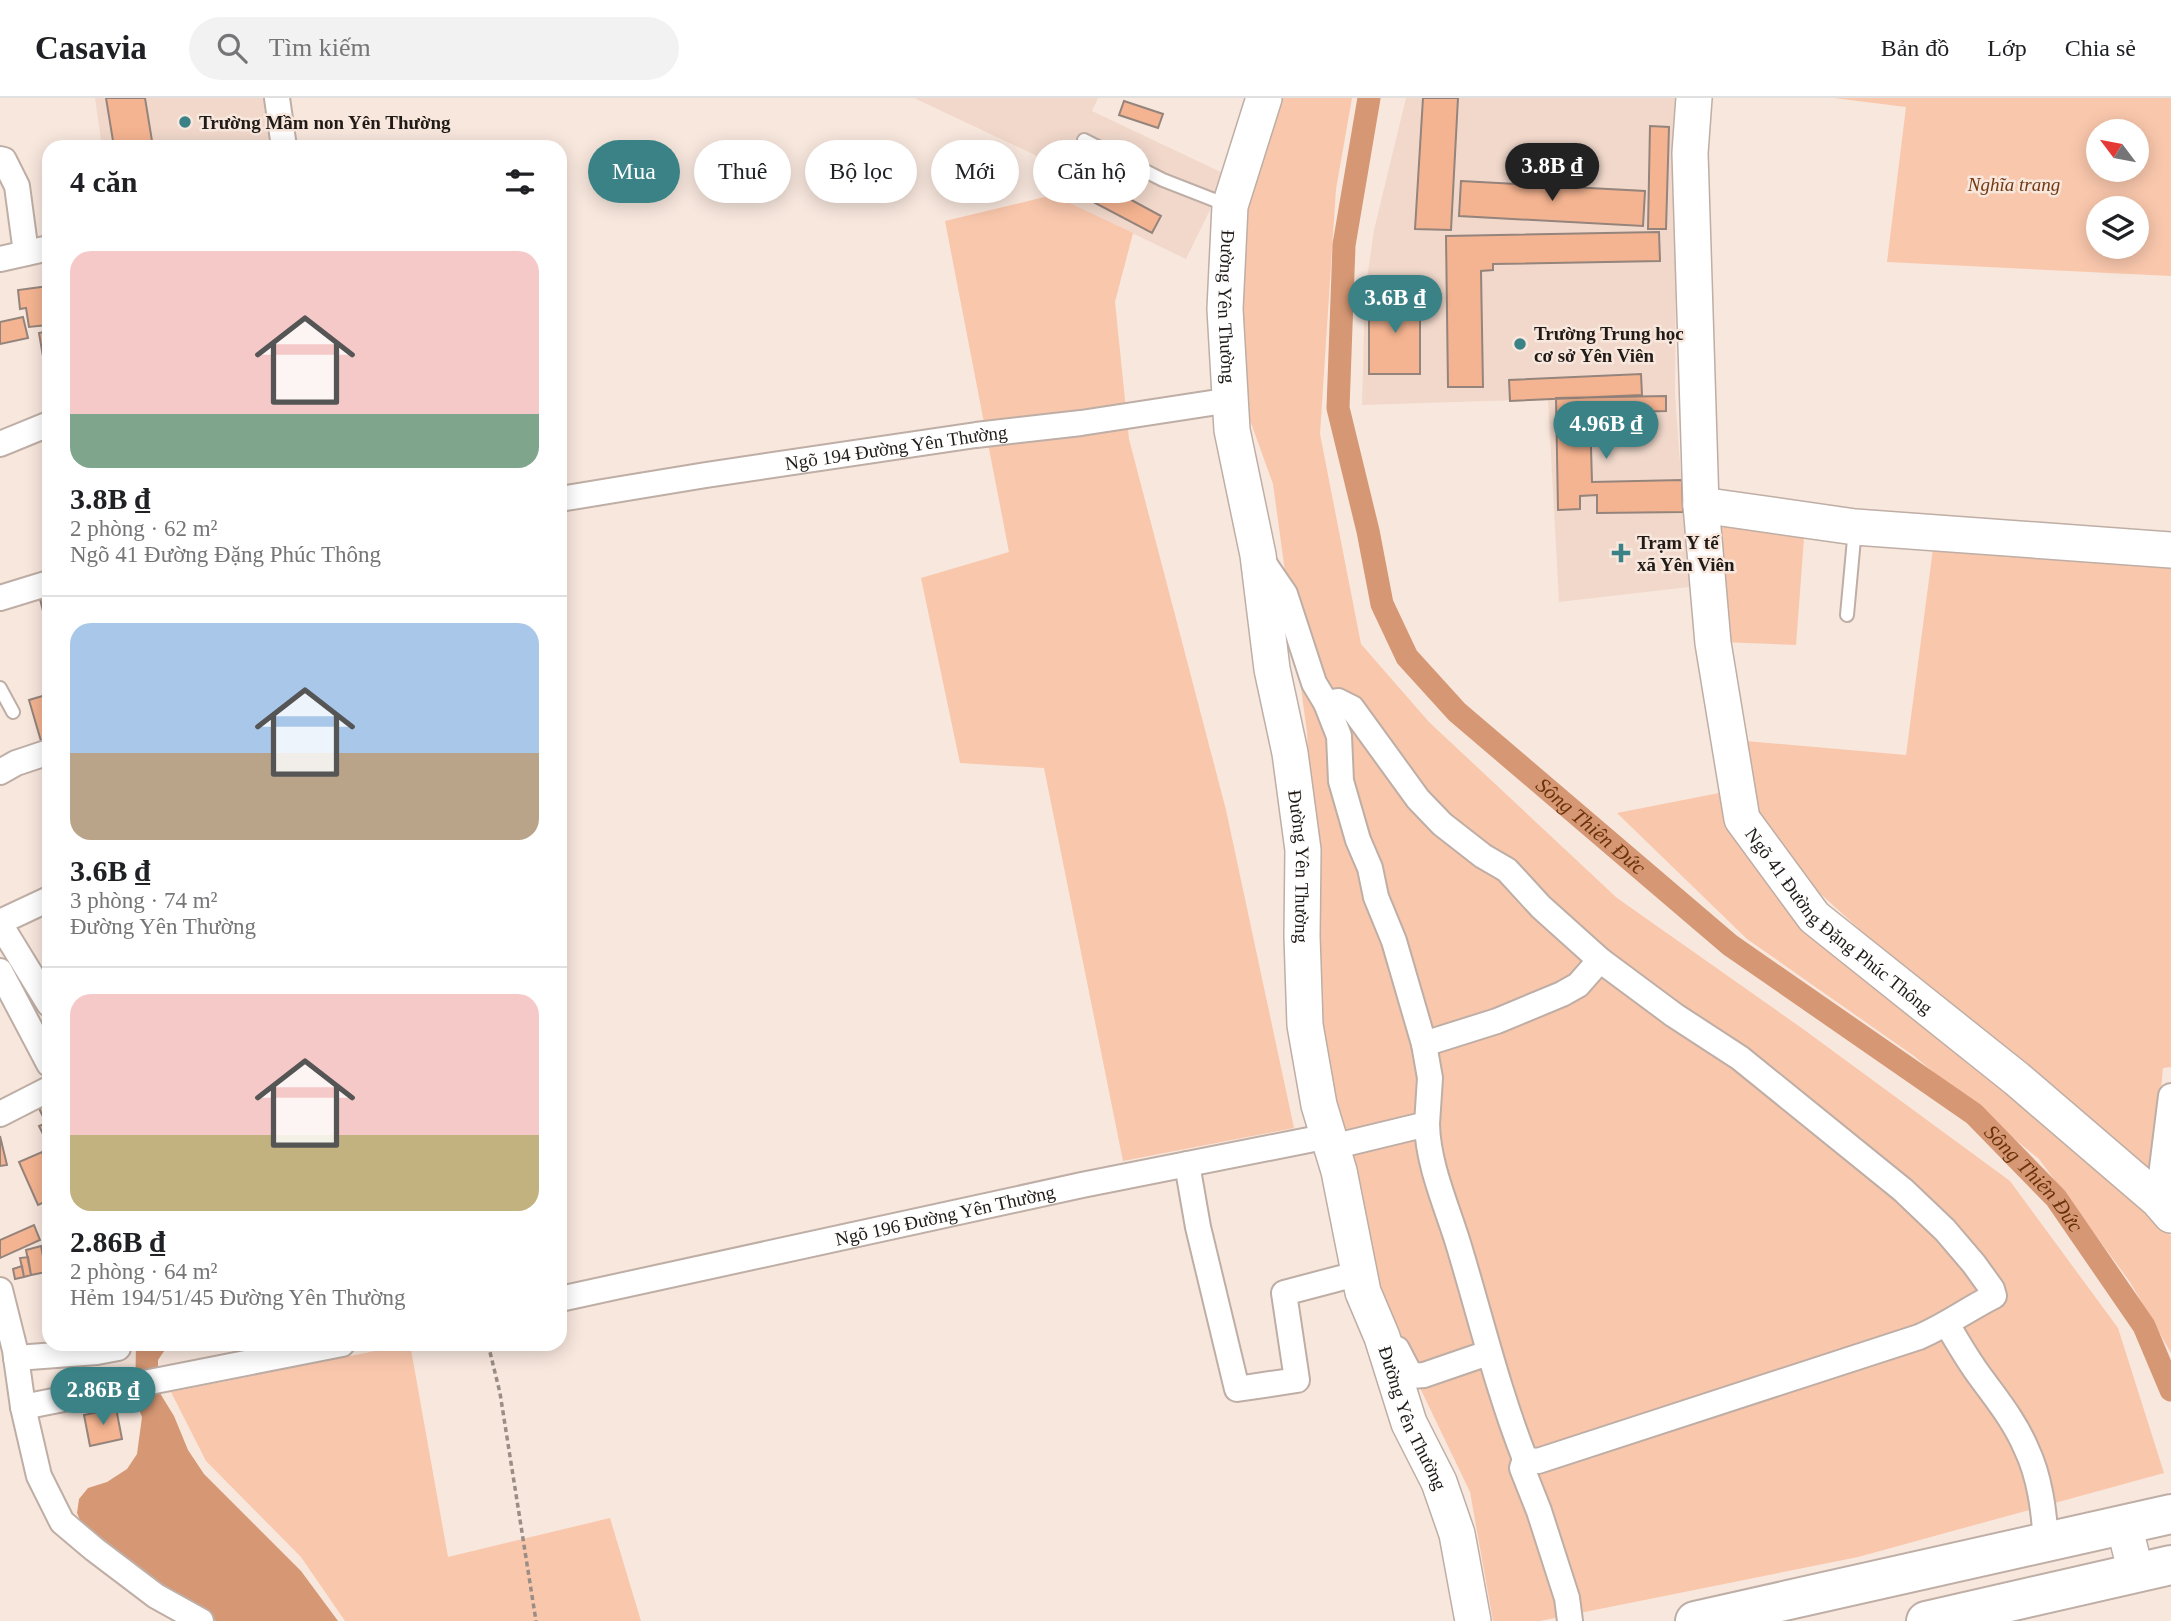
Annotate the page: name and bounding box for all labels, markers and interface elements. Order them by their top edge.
search box [189,17,679,80]
icon: search [213,29,251,67]
text: Casavia [35,30,147,66]
text: Tìm kiếm [269,33,371,62]
text: Bản đồ [1881,35,1949,61]
text: Lớp [1987,35,2027,61]
text: Chia sẻ [2065,35,2136,61]
place label: Trường Mầm non Yên Thường [199,112,451,133]
marker: Trường Mầm non Yên Thường [177,114,193,130]
north arrow [2086,119,2149,182]
map controls [2086,119,2149,259]
chip: Mua [588,140,680,203]
chip: Thuê [694,140,791,203]
chip: Bộ lọc [805,140,917,203]
chip: Mới [931,140,1019,203]
chip: Căn hộ [1033,140,1150,203]
pin: 3.8B ₫ [1495,144,1609,203]
text: 3.8B ₫ [1521,153,1583,178]
icon: filters [501,163,539,201]
text: 4 căn [70,165,138,198]
park label: Nghĩa trang [1967,174,2060,195]
button: layers [2086,196,2149,259]
street label: Đường Yên Thường [1215,229,1240,385]
pin: 3.6B ₫ [1338,275,1452,335]
text: 3.6B ₫ [1364,285,1426,310]
icon: home [242,297,368,423]
place label: Trường Trung học cơ sở Yên Viên [1534,323,1684,366]
marker: Trường Trung học cơ sở Yên Viên [1512,336,1528,352]
pin: 4.96B ₫ [1541,402,1671,461]
text: 4.96B ₫ [1569,411,1643,436]
street label: Ngõ 194 Đường Yên Thường [783,421,1009,474]
text: 3.8B ₫ [70,482,150,515]
text: 2 phòng · 62 m² [70,516,217,541]
place label: Trạm Y tế xã Yên Viên [1637,532,1735,575]
text: Ngõ 41 Đường Đặng Phúc Thông [70,542,381,567]
marker: Trạm Y tế xã Yên Viên [1611,543,1631,563]
icon: home [242,669,368,795]
water label: Sông Thiên Đức [1531,773,1651,880]
street label: Đường Yên Thường [1285,788,1314,944]
street label: Ngõ 41 Đường Đặng Phúc Thông [1741,823,1937,1018]
text: 3.6B ₫ [70,854,150,887]
text: 3 phòng · 74 m² [70,888,217,913]
text: Đường Yên Thường [70,914,256,939]
icon: home [242,1040,368,1166]
water label: Sông Thiên Đức [1979,1120,2088,1237]
street label: Ngõ 196 Đường Yên Thường [833,1181,1057,1249]
text: 2.86B ₫ [70,1225,165,1258]
text: 2 phòng · 64 m² [70,1259,217,1284]
text: Hẻm 194/51/45 Đường Yên Thường [70,1285,405,1310]
street label: Đường Yên Thường [1375,1343,1451,1493]
pin: 2.86B ₫ [38,1368,168,1427]
text: 2.86B ₫ [66,1377,140,1402]

